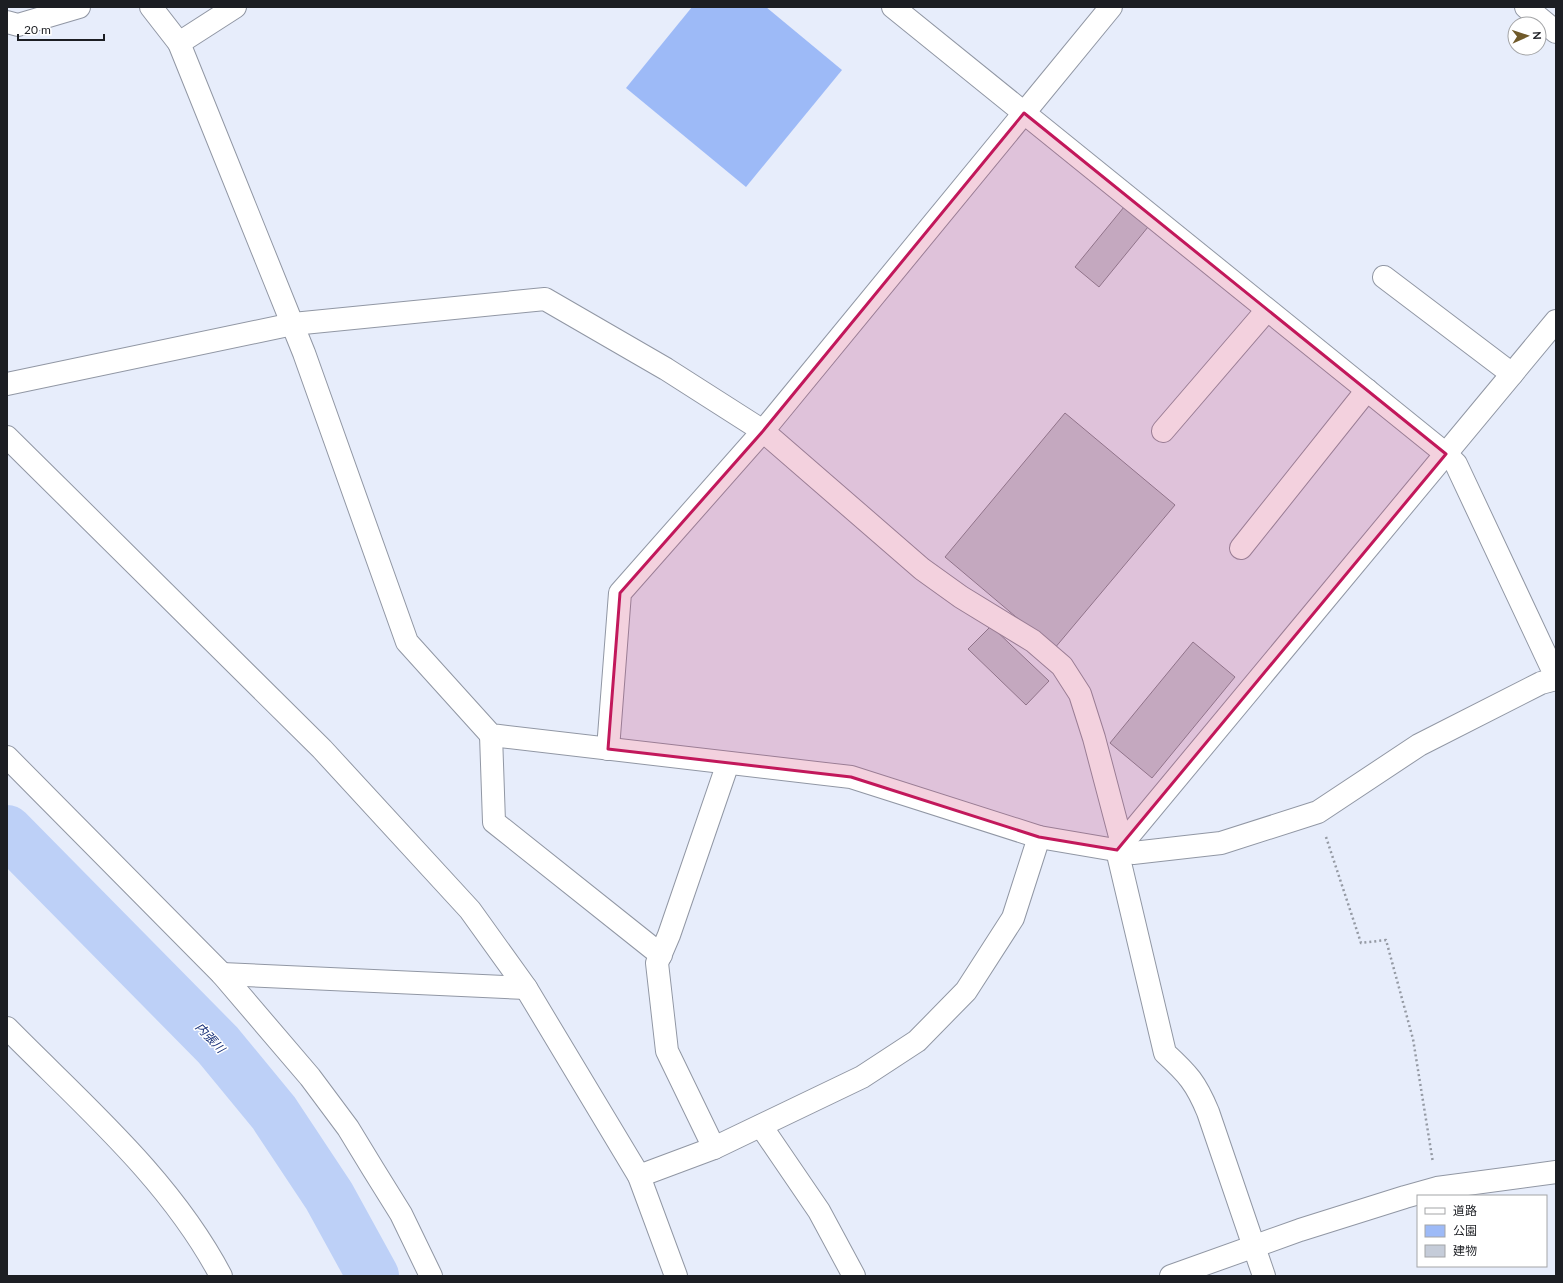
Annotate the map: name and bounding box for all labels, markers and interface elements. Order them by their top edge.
scale bar [18,16,104,42]
north arrow [1507,16,1547,56]
text: 20 m [24,22,51,37]
text: N [1531,31,1544,40]
water label: 内張川 [193,1019,229,1057]
legend [1417,1195,1547,1267]
text: 道路 [1453,1203,1477,1218]
text: 公園 [1453,1223,1477,1238]
text: 建物 [1453,1243,1477,1258]

